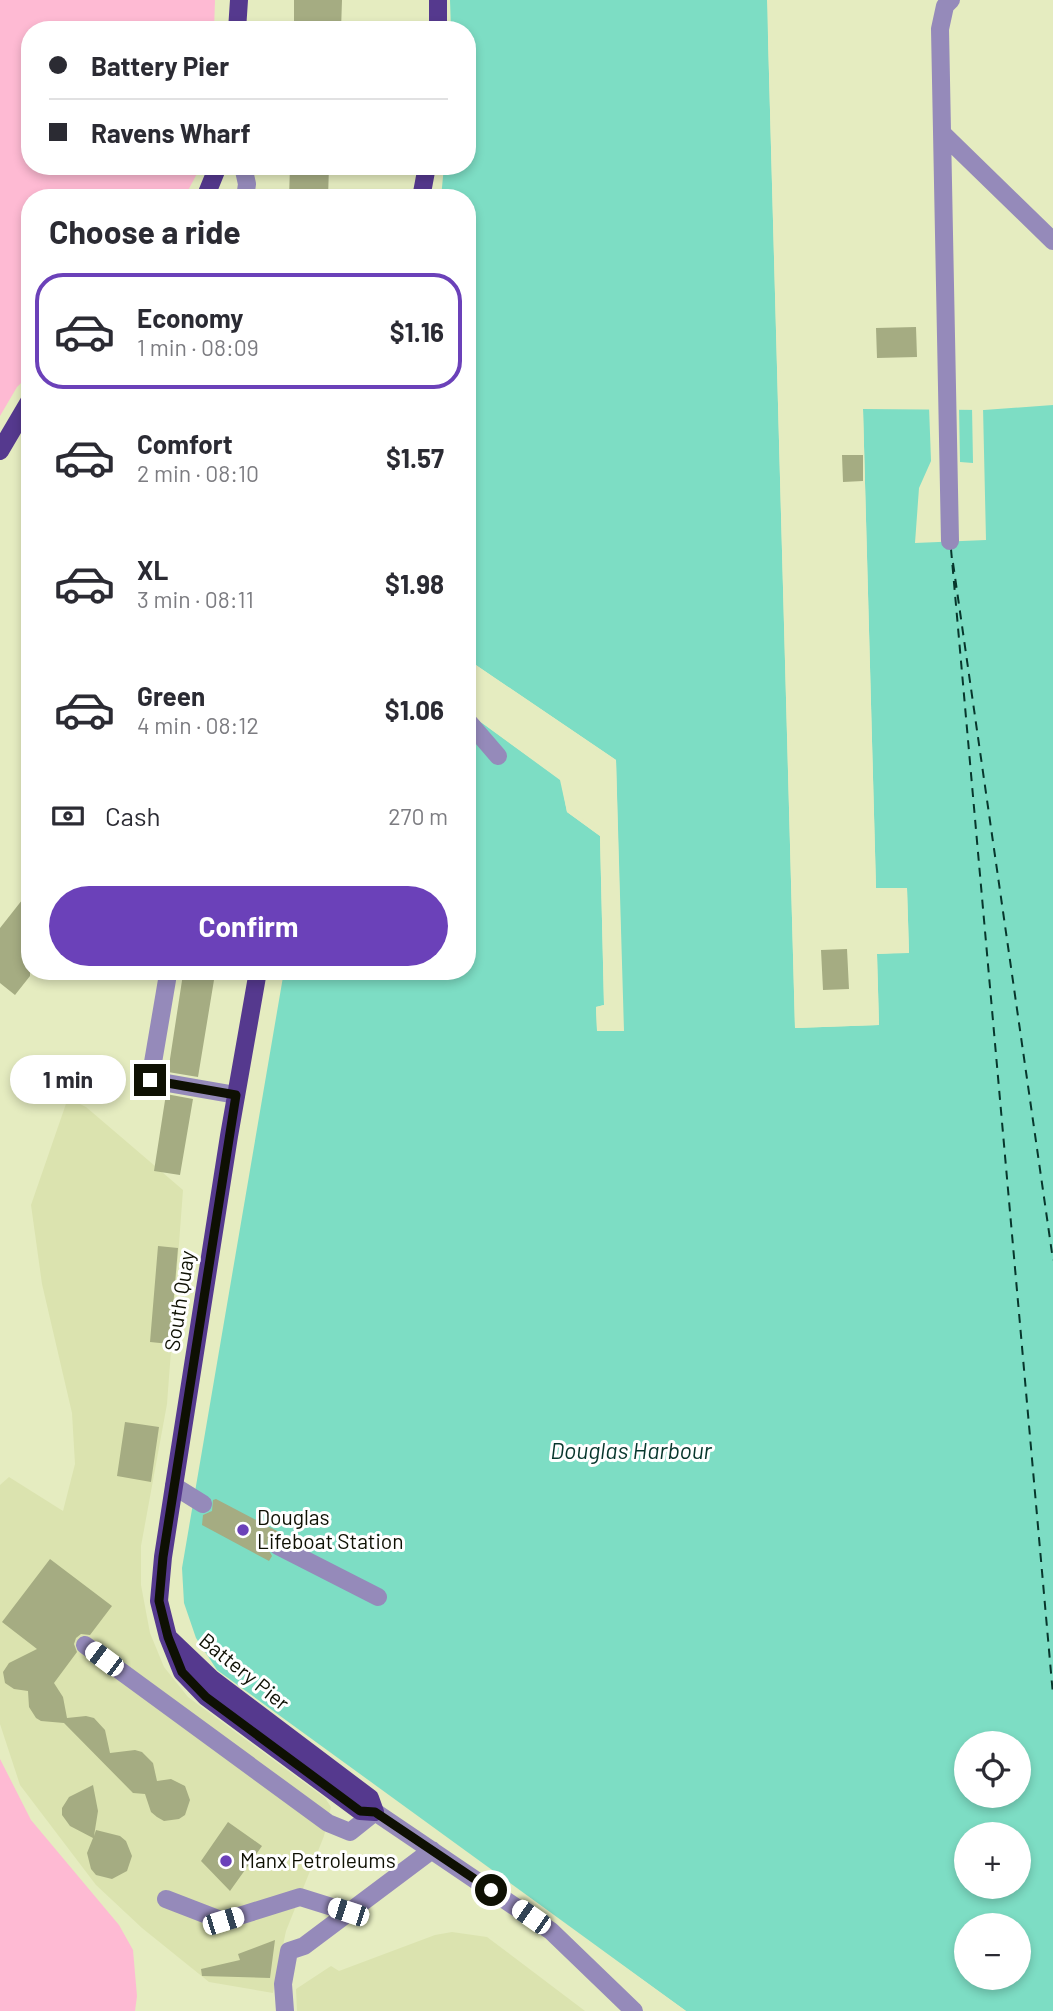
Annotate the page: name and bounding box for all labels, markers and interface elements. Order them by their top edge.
text: Battery Pier [91,50,229,81]
text: Ravens Wharf [91,117,251,148]
text: Choose a ride [49,212,241,250]
icon: car [53,300,116,363]
text: Economy [137,302,243,333]
text: $1.16 [390,316,444,347]
text: 1 min · 08:09 [137,333,259,361]
icon: car [53,426,116,489]
text: Comfort [137,428,233,459]
text: $1.57 [386,442,444,473]
text: 2 min · 08:10 [137,459,259,487]
icon: car [53,552,116,615]
text: XL [137,554,168,585]
text: $1.98 [385,568,444,599]
text: 3 min · 08:11 [137,585,254,613]
icon: car [53,678,116,741]
text: Green [137,680,205,711]
text: $1.06 [385,694,444,725]
text: 4 min · 08:12 [137,711,259,739]
icon: cash [49,797,87,835]
text: Cash [105,800,160,831]
text: 270 m [388,802,448,830]
button: Confirm [49,886,448,966]
callout: 1 min [10,1056,125,1104]
route end [134,1064,166,1096]
text: 1 min [43,1065,93,1093]
street label: South Quay [158,1248,199,1353]
water label: Douglas Harbour [550,1436,713,1464]
place label: Douglas Lifeboat Station [257,1504,404,1553]
marker: Douglas Lifeboat Station [235,1522,251,1538]
street label: Battery Pier [195,1627,295,1715]
car [81,1638,128,1680]
map controls [954,1731,1031,1990]
button: locate [954,1731,1031,1808]
button: + [954,1822,1031,1899]
place label: Manx Petroleums [240,1847,396,1872]
marker: Manx Petroleums [218,1853,234,1869]
route start [475,1874,507,1906]
car [325,1896,372,1928]
car [508,1896,555,1938]
car [200,1905,247,1937]
button: − [954,1913,1031,1990]

